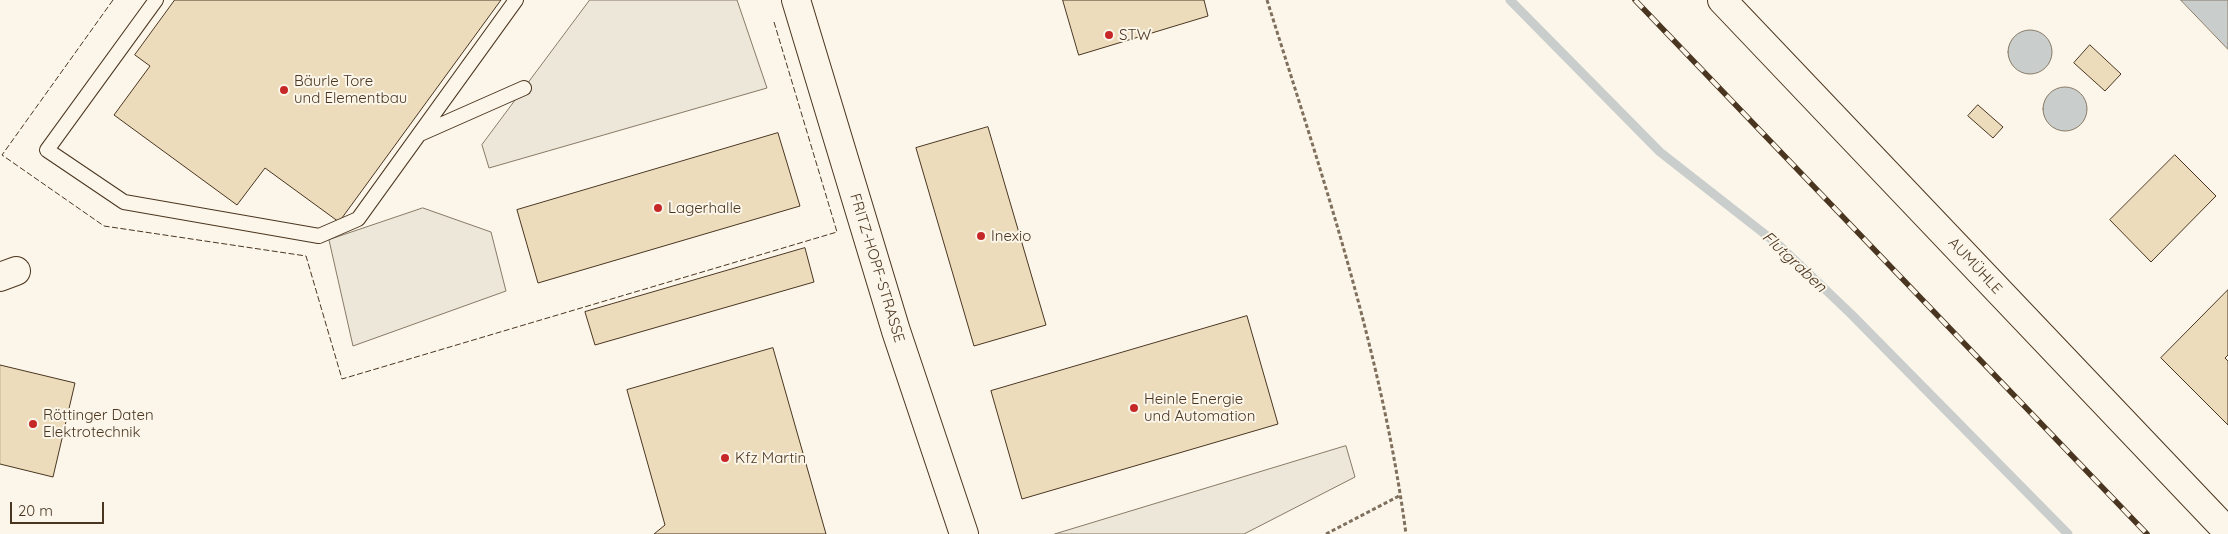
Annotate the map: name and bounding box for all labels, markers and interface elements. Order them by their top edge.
place label: STW [1119,26,1151,44]
marker: STW [1103,29,1115,41]
place label: Bäurle Tore und Elementbau [294,72,407,107]
marker: Bäurle Tore und Elementbau [278,84,290,96]
street label: FRITZ-HOPF-STRASSE [846,191,908,345]
place label: Lagerhalle [668,199,741,217]
marker: Lagerhalle [652,202,664,214]
place label: Inexio [991,227,1031,245]
water label: Flutgraben [1758,227,1830,297]
marker: Inexio [975,230,987,242]
street label: AUMÜHLE [1944,234,2006,298]
place label: Heinle Energie und Automation [1144,390,1255,425]
marker: Heinle Energie und Automation [1128,402,1140,414]
place label: Röttinger Daten Elektrotechnik [43,406,154,441]
marker: Röttinger Daten Elektrotechnik [27,418,39,430]
place label: Kfz Martin [735,449,806,467]
marker: Kfz Martin [719,452,731,464]
scale bar [12,492,106,524]
text: 20 m [18,501,53,520]

